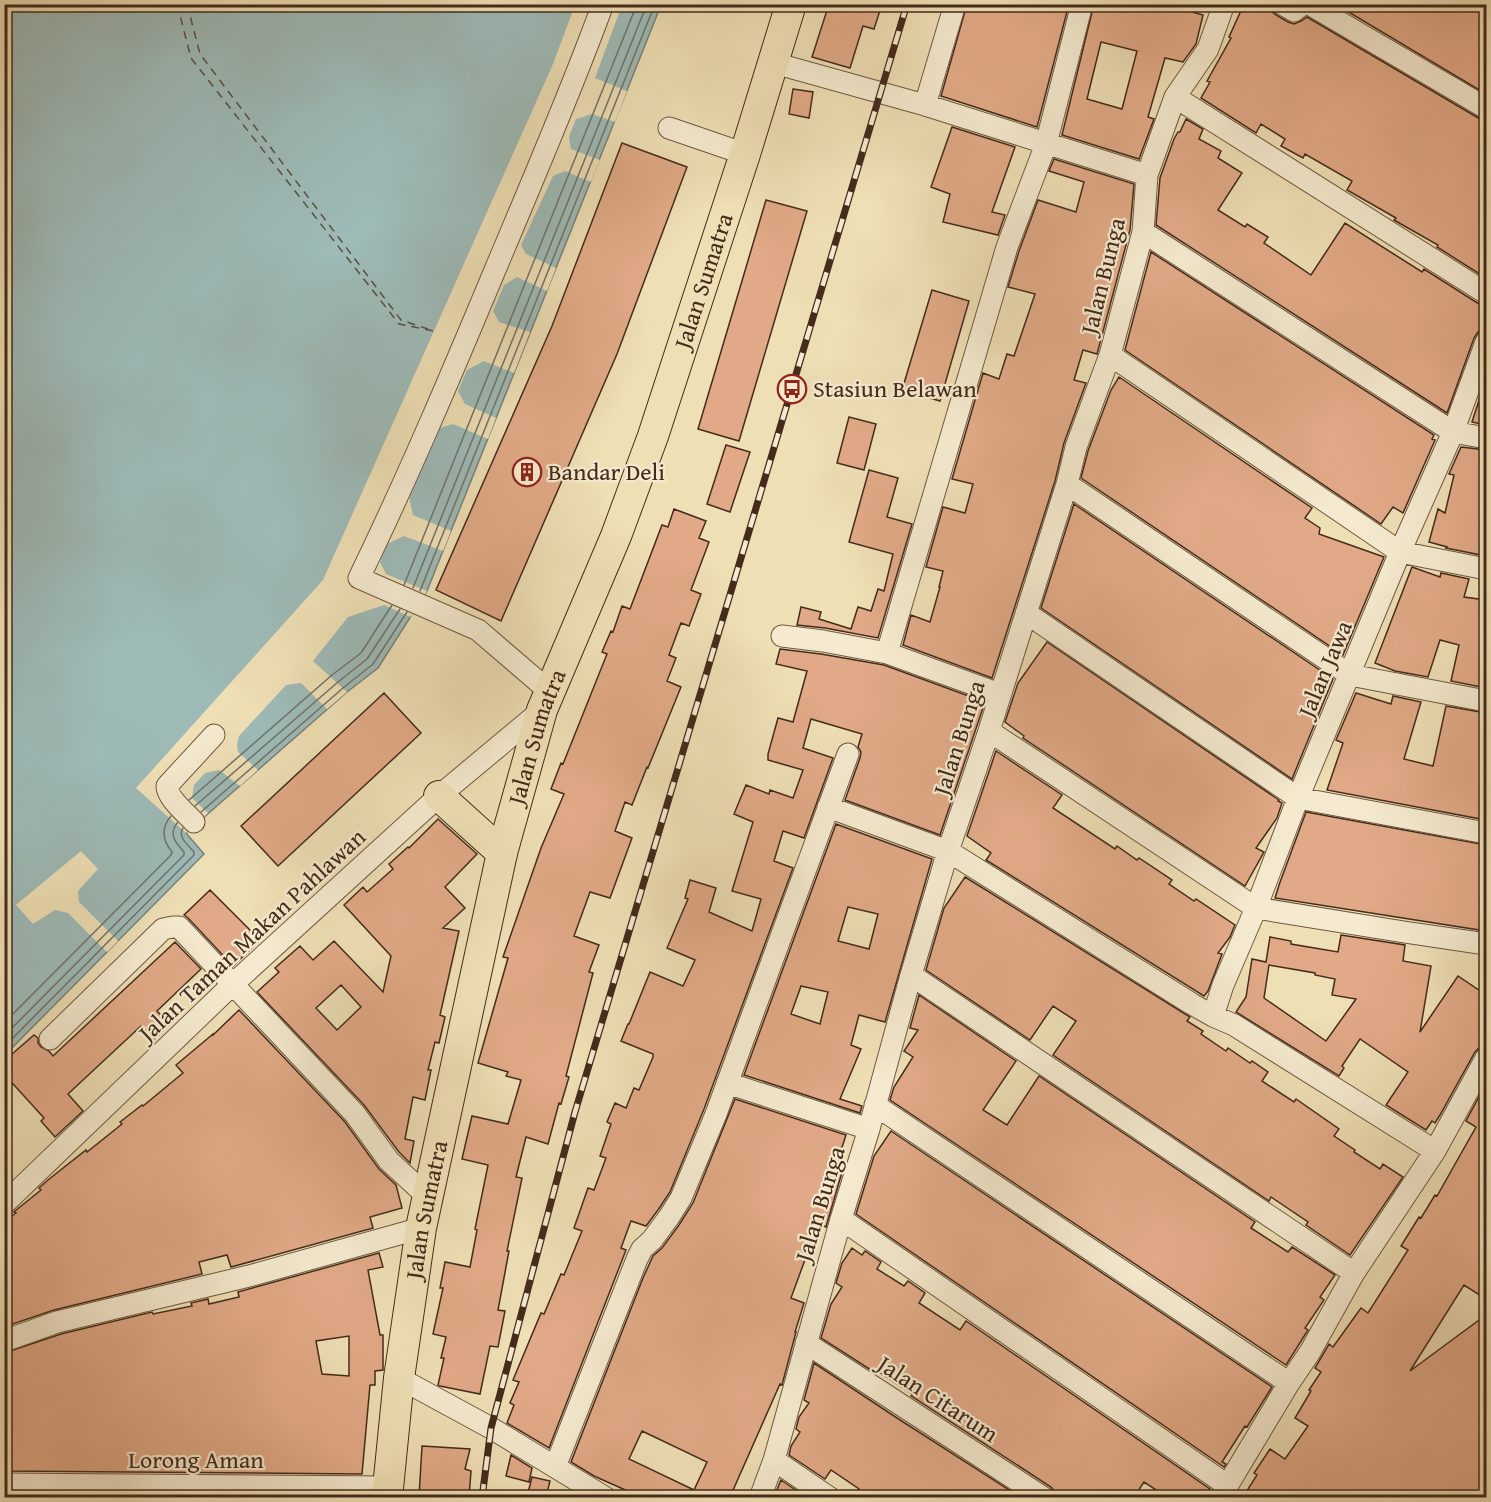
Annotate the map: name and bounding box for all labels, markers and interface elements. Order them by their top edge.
street label: Jalan Sumatra [664,208,742,356]
street label: Jalan Bunga [1070,213,1134,341]
place label: Stasiun Belawan [813,371,977,406]
bus stop icon: Stasiun Belawan [776,373,808,405]
place label: Bandar Deli [548,454,665,489]
building icon: Bandar Deli [511,456,543,488]
street label: Jalan Jawa [1287,614,1361,725]
street label: Jalan Sumatra [498,663,575,812]
street label: Jalan Bunga [923,675,994,803]
street label: Jalan Taman Makan Pahlawan [128,819,374,1052]
street label: Jalan Sumatra [395,1136,457,1285]
street label: Jalan Bunga [784,1141,854,1269]
street label: Jalan Citarum [868,1345,1006,1451]
street label: Lorong Aman [128,1442,264,1477]

